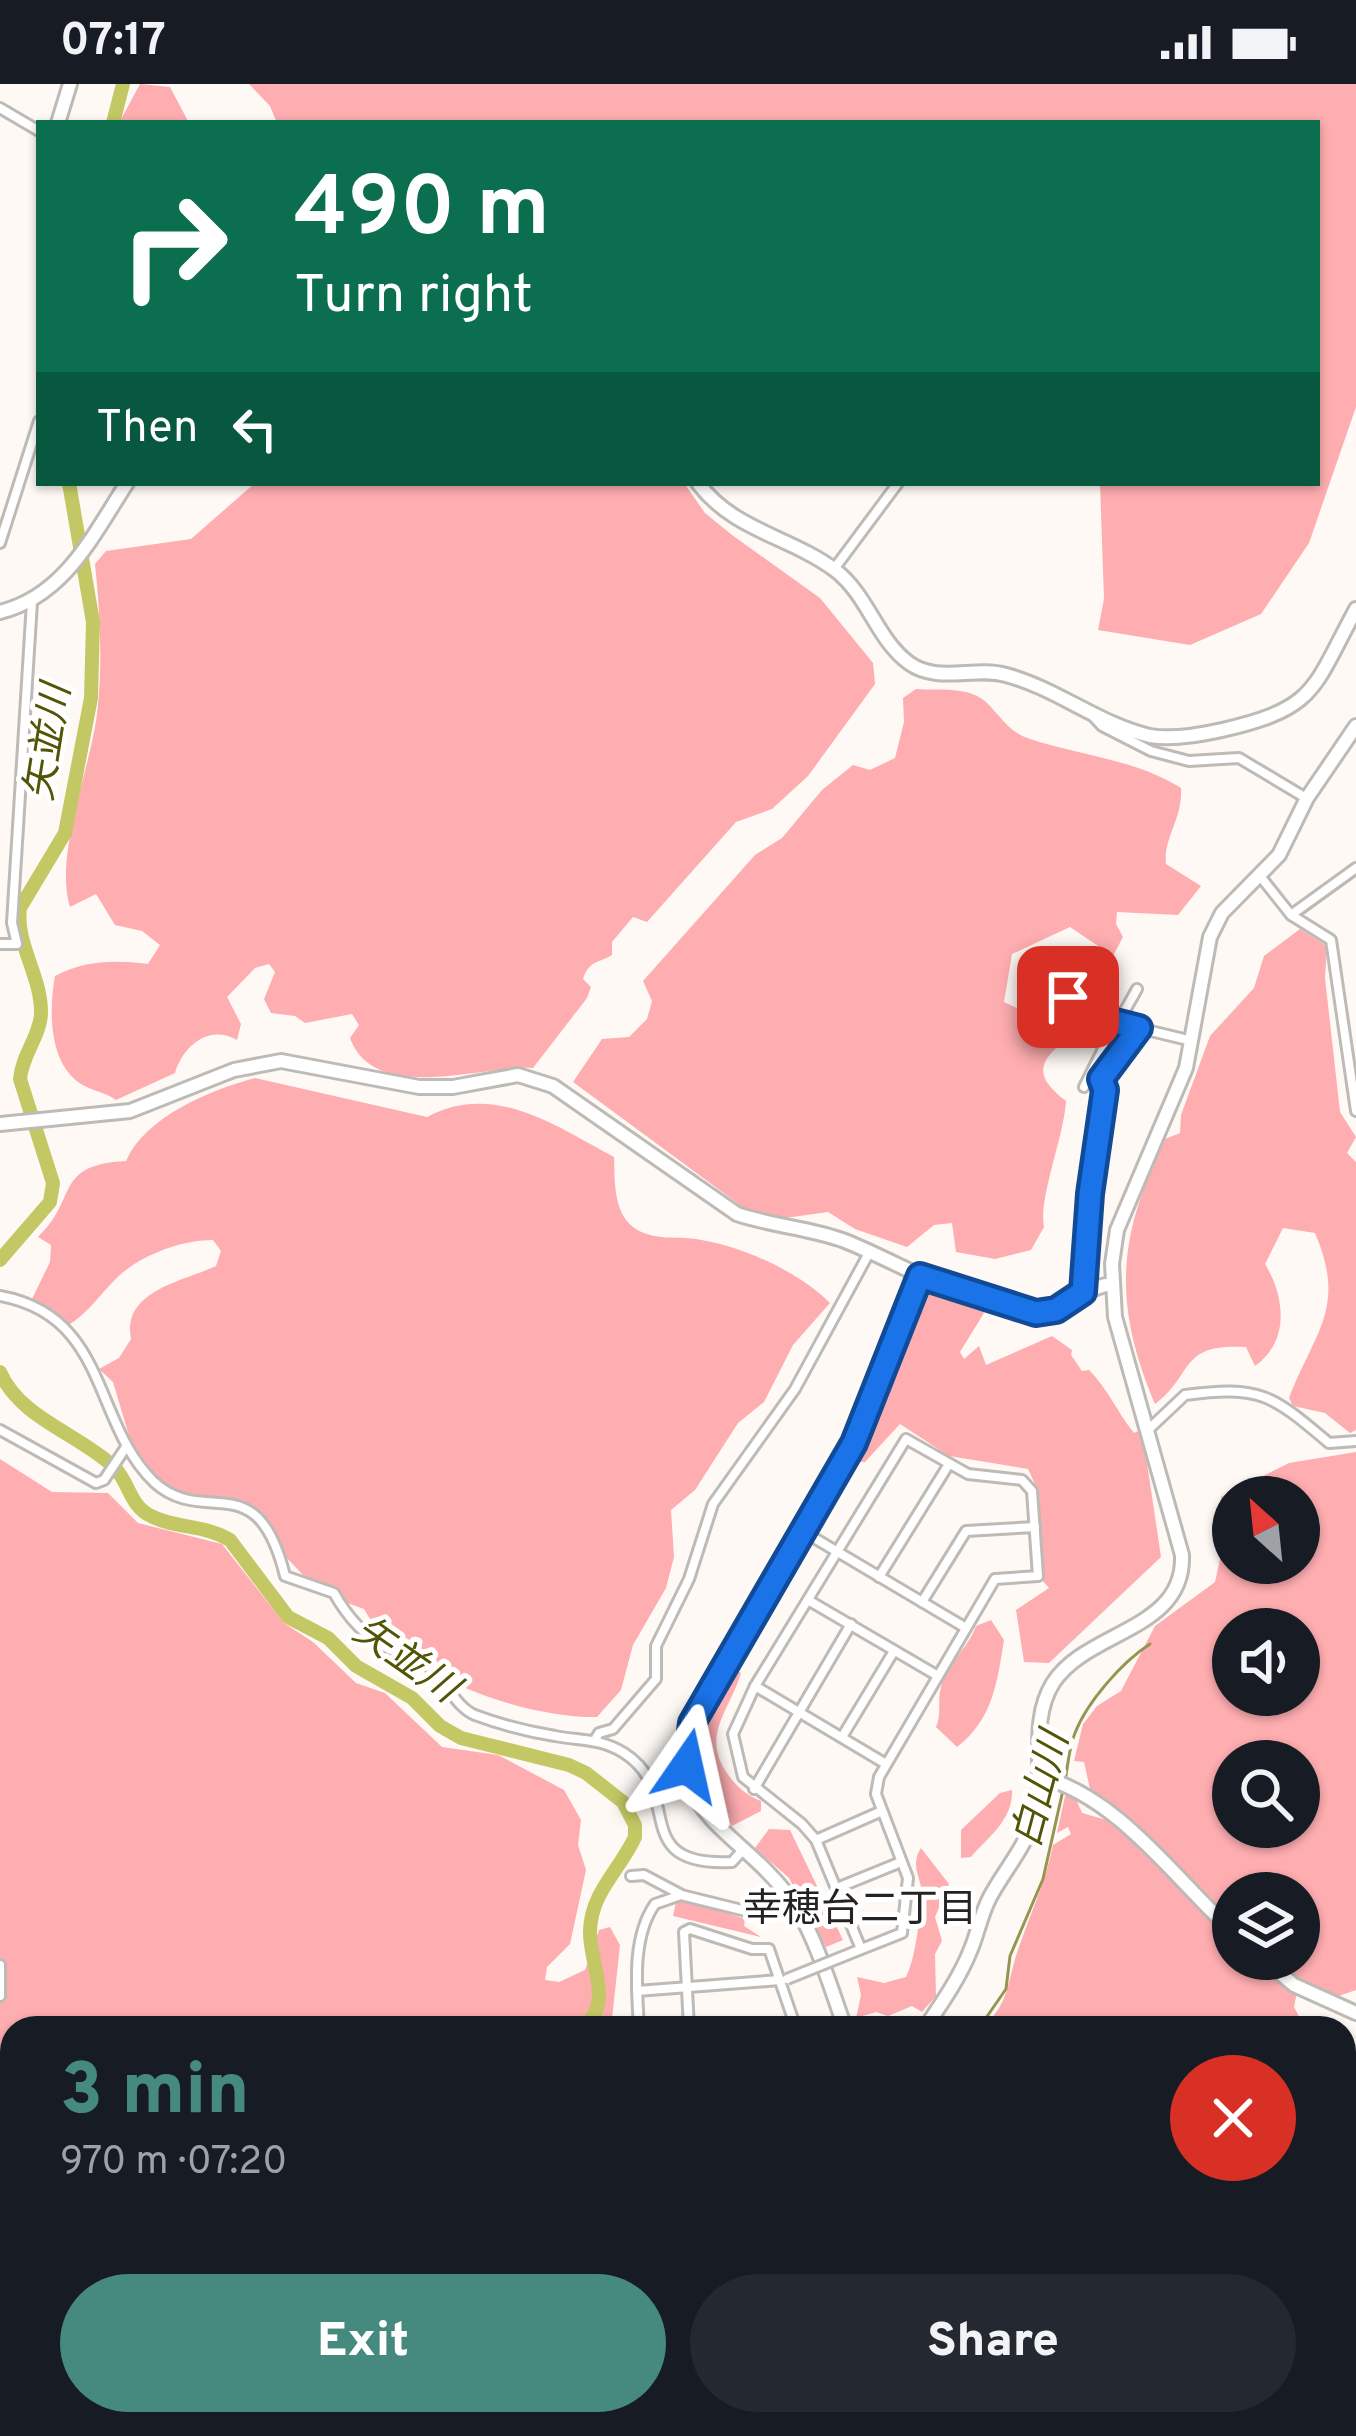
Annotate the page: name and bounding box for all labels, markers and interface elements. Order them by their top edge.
text: 07:17 [60,14,166,71]
text: 490 m [294,159,550,265]
icon: right [96,168,252,324]
text: Turn right [294,263,533,332]
icon: left [222,396,288,462]
text: Then [96,401,198,458]
water label: 矢並川 [17,677,84,804]
pin [1017,946,1119,1048]
icon: arrive [1035,964,1101,1030]
north arrow [1212,1476,1320,1584]
map controls [1212,1476,1320,1980]
water label: 矢並川 [342,1608,470,1718]
button: sound [1212,1608,1320,1716]
position arrow [624,1703,750,1829]
water label: 白山川 [1005,1723,1083,1853]
button: search [1212,1740,1320,1848]
button: layers [1212,1872,1320,1980]
district label: 幸穂台二丁目 [743,1887,977,1936]
text: 3 min [60,2048,250,2140]
button: close [1170,2055,1296,2181]
text: 970 m · 07:20 [60,2139,287,2188]
button: Exit [60,2274,666,2412]
button: Share [690,2274,1296,2412]

